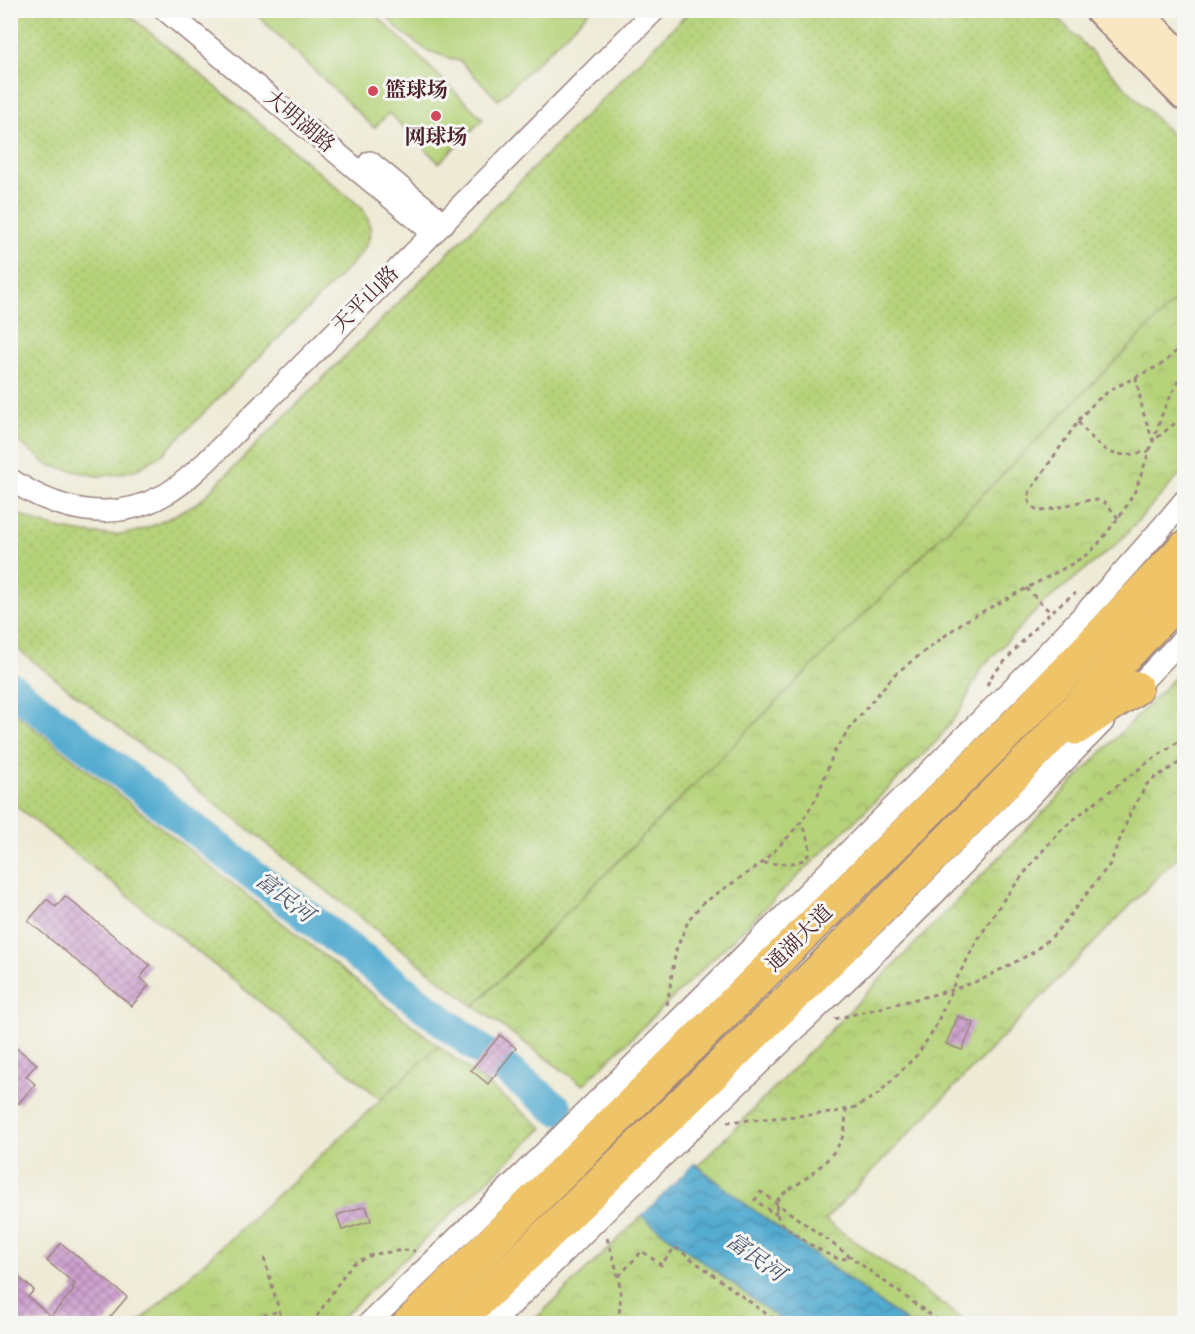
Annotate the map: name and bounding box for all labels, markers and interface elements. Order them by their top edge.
place label: 篮球场 [385,78,448,102]
marker: 篮球场 [366,84,380,98]
street label: 大明湖路 [260,85,339,157]
marker: 网球场 [429,109,443,123]
place label: 网球场 [405,126,468,149]
street label: 天平山路 [327,261,403,337]
water label: 富民河 [251,867,321,929]
street label: 通湖大道 [761,900,837,976]
water label: 富民河 [722,1228,793,1289]

